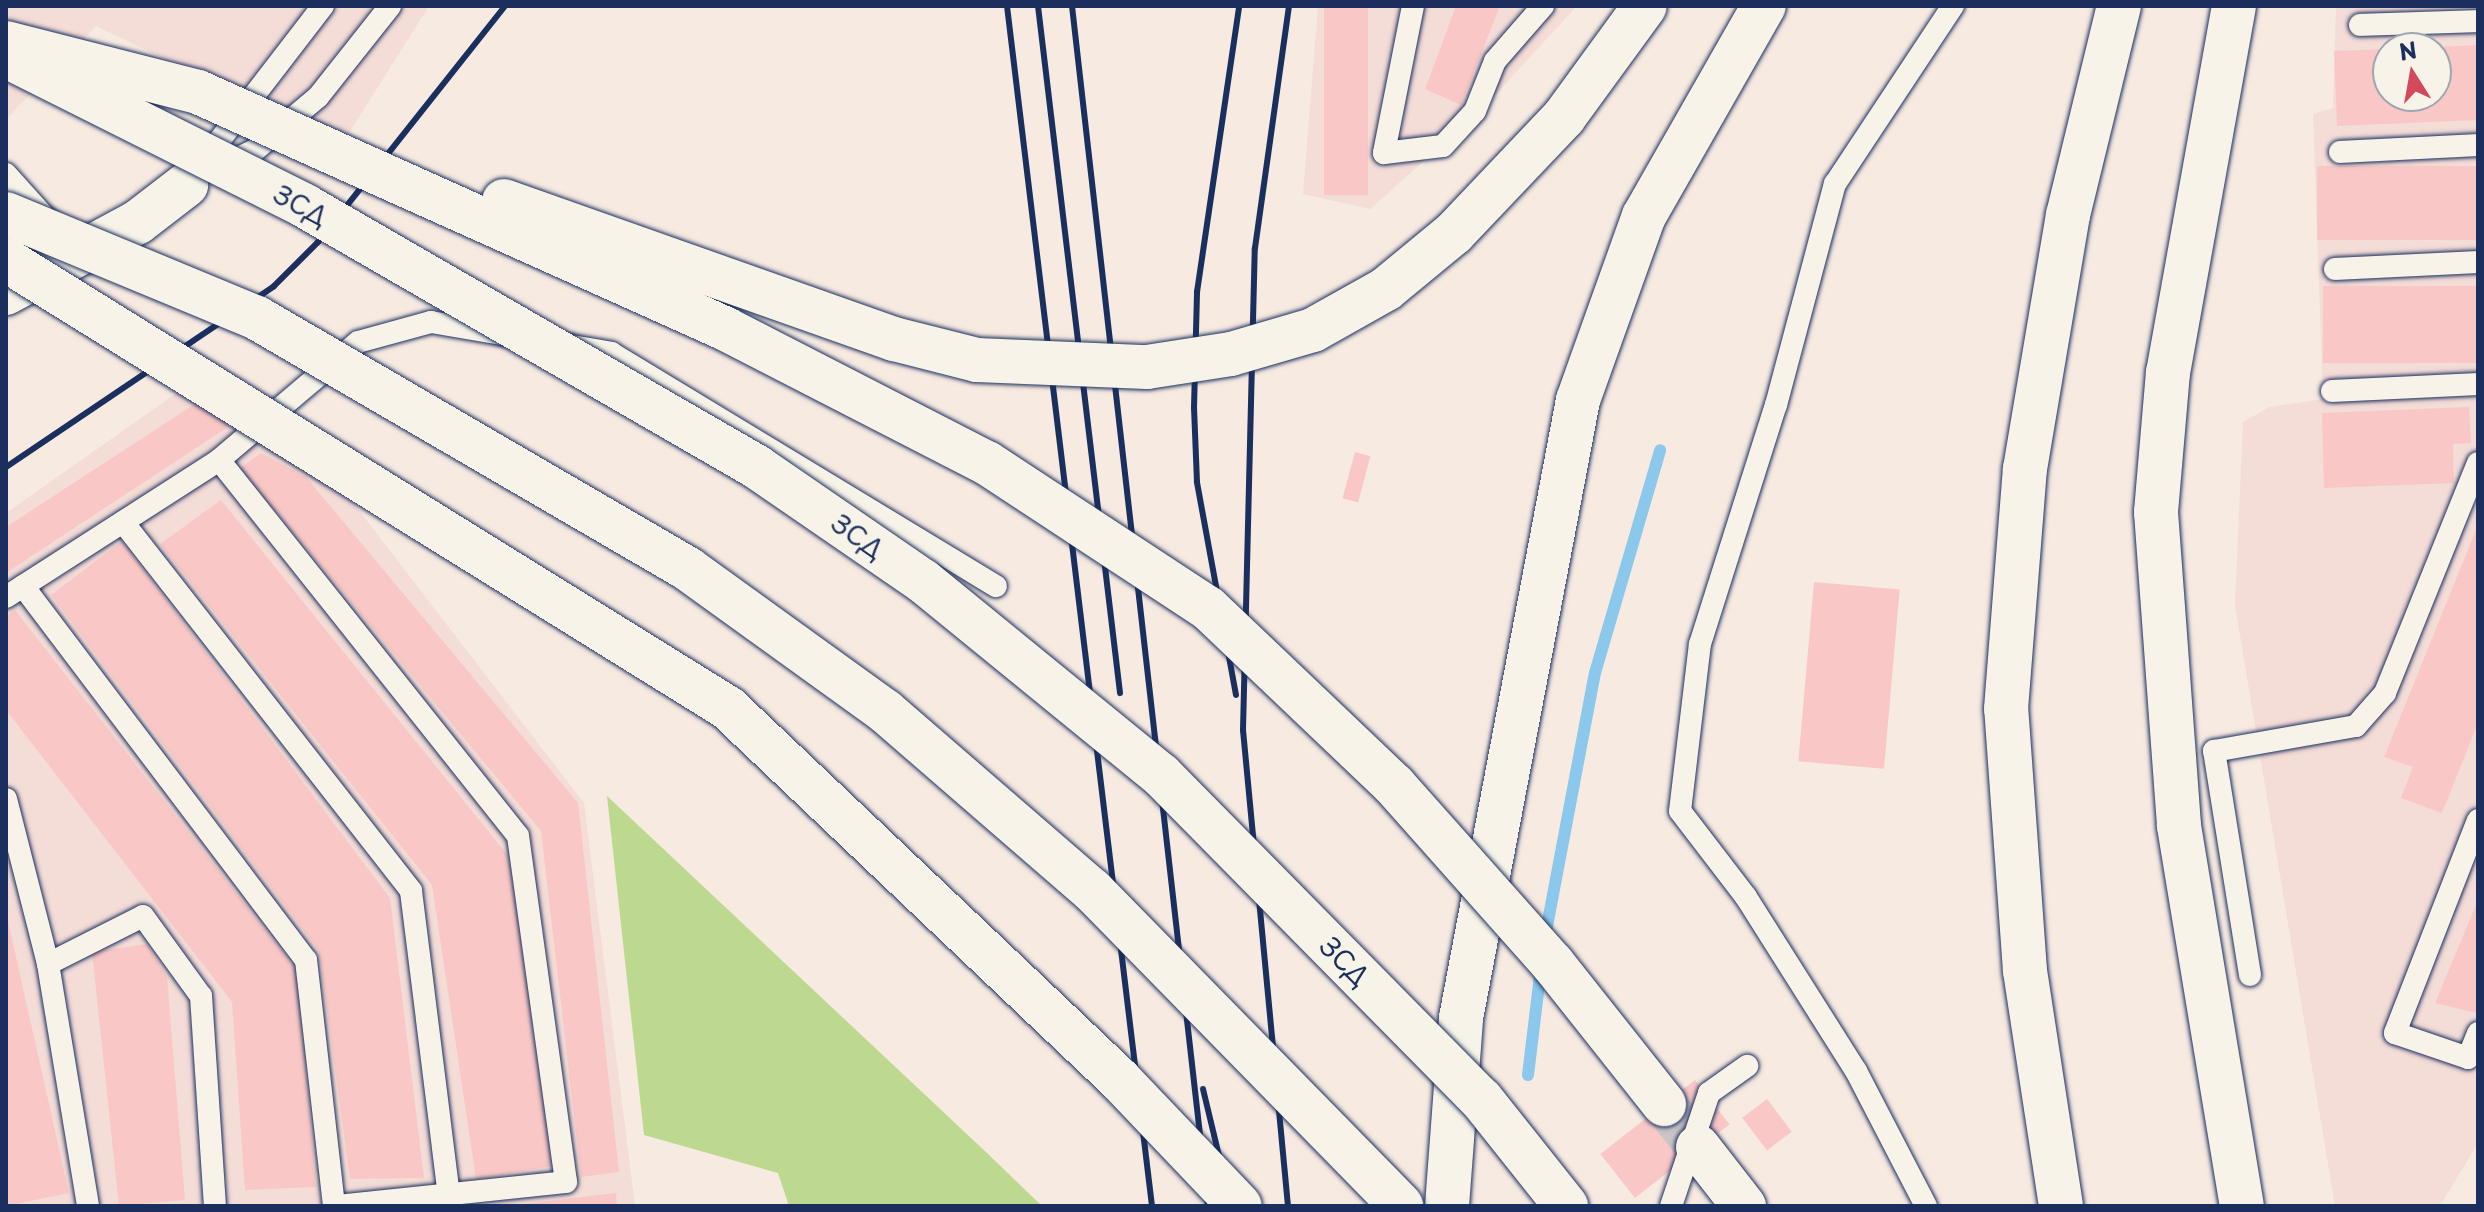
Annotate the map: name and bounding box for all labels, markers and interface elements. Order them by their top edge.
north arrow [2372,32,2452,112]
text: N [2396,32,2419,68]
street label: ЗСД [269,178,333,232]
street label: ЗСД [826,507,890,565]
street label: ЗСД [1314,930,1376,992]

